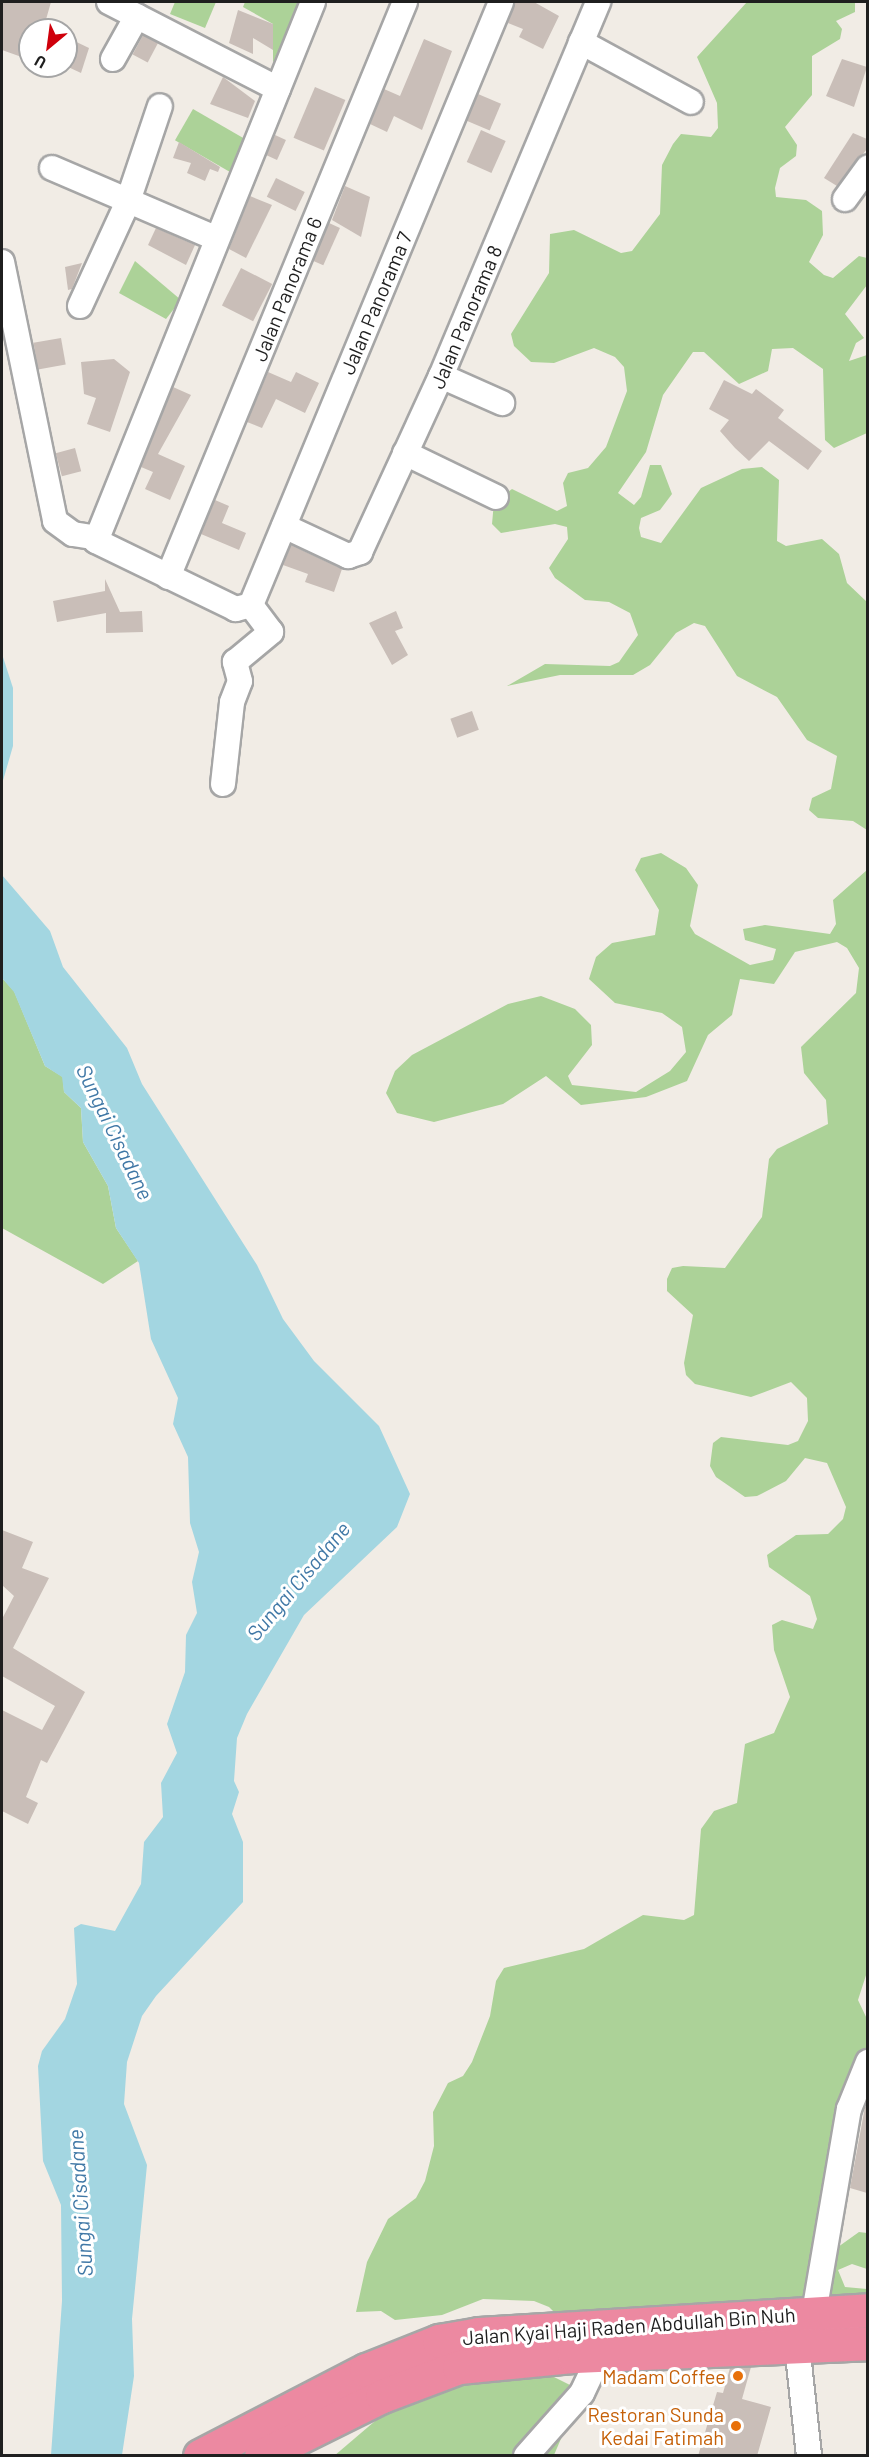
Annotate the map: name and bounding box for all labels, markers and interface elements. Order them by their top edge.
north arrow [18,18,78,78]
text: U [31,52,49,73]
street label: Jalan Panorama 6 [247,213,327,365]
street label: Jalan Panorama 7 [335,228,417,378]
street label: Jalan Panorama 8 [425,242,507,392]
water label: Sungai Cisadane [71,1060,159,1204]
water label: Sungai Cisadane [241,1516,355,1646]
water label: Sungai Cisadane [62,2129,98,2277]
street label: Jalan Kyai Haji Raden Abdullah Bin Nuh [462,2302,796,2350]
place label: Madam Coffee [602,2364,726,2388]
marker: Madam Coffee [731,2369,745,2383]
place label: Restoran Sunda Kedai Fatimah [587,2402,724,2449]
marker: Restoran Sunda Kedai Fatimah [729,2419,743,2433]

